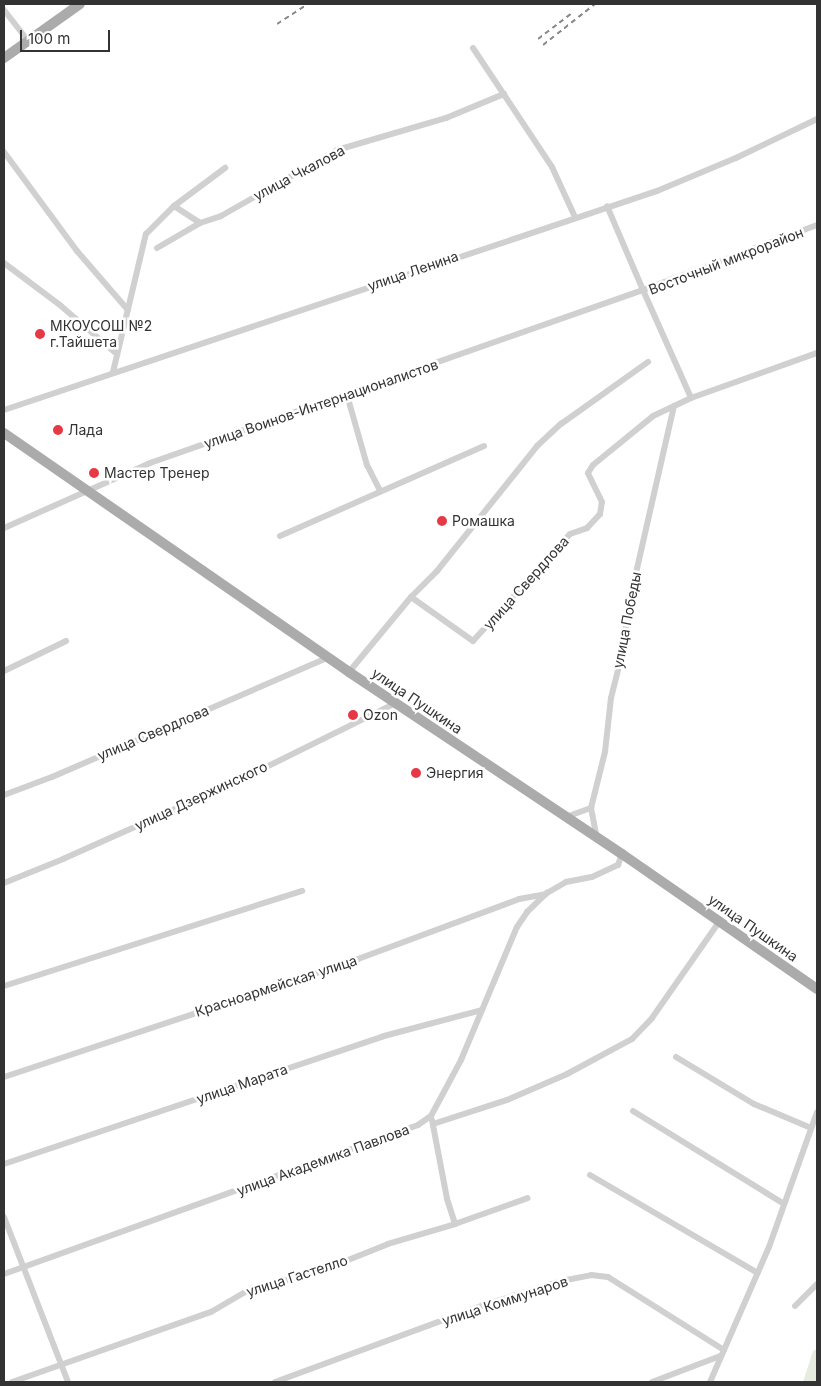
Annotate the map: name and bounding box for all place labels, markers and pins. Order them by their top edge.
place label: МКОУСОШ №2 г.Тайшета [50,318,152,351]
marker: МКОУСОШ №2 г.Тайшета [34,328,46,340]
place label: Лада [68,422,103,438]
marker: Лада [52,424,64,436]
place label: Мастер Тренер [104,465,209,481]
marker: Мастер Тренер [88,467,100,479]
place label: Ромашка [452,513,515,529]
marker: Ромашка [436,515,448,527]
place label: Ozon [363,707,398,723]
marker: Ozon [347,709,359,721]
place label: Энергия [426,765,484,781]
marker: Энергия [410,767,422,779]

